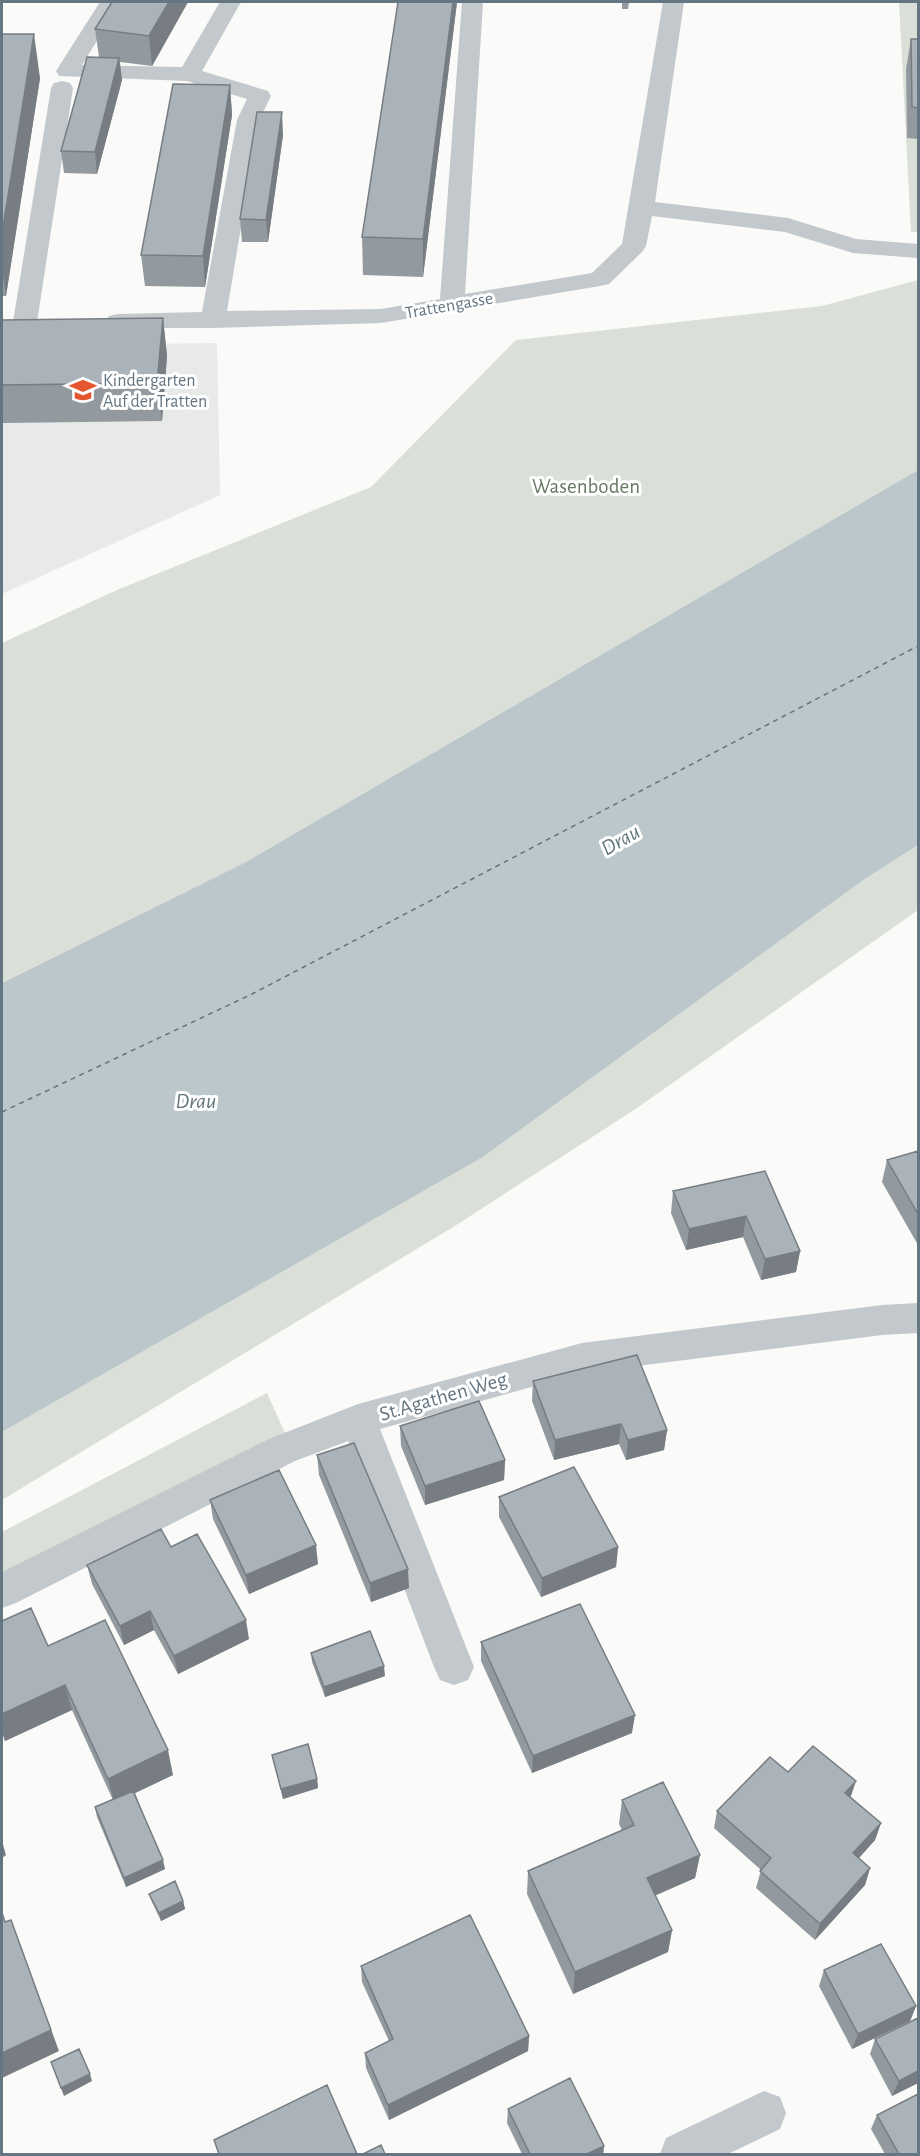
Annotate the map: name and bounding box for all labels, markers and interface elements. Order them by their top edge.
street label: Trattengasse [404,289,495,323]
place label: Kindergarten Auf der Tratten [103,372,207,411]
school or university icon: Kindergarten Auf der Tratten [68,375,98,405]
park label: Wasenboden [532,476,640,497]
water label: Drau [597,820,644,860]
water label: Drau [176,1090,216,1112]
street label: St.Agathen Weg [377,1368,510,1425]

